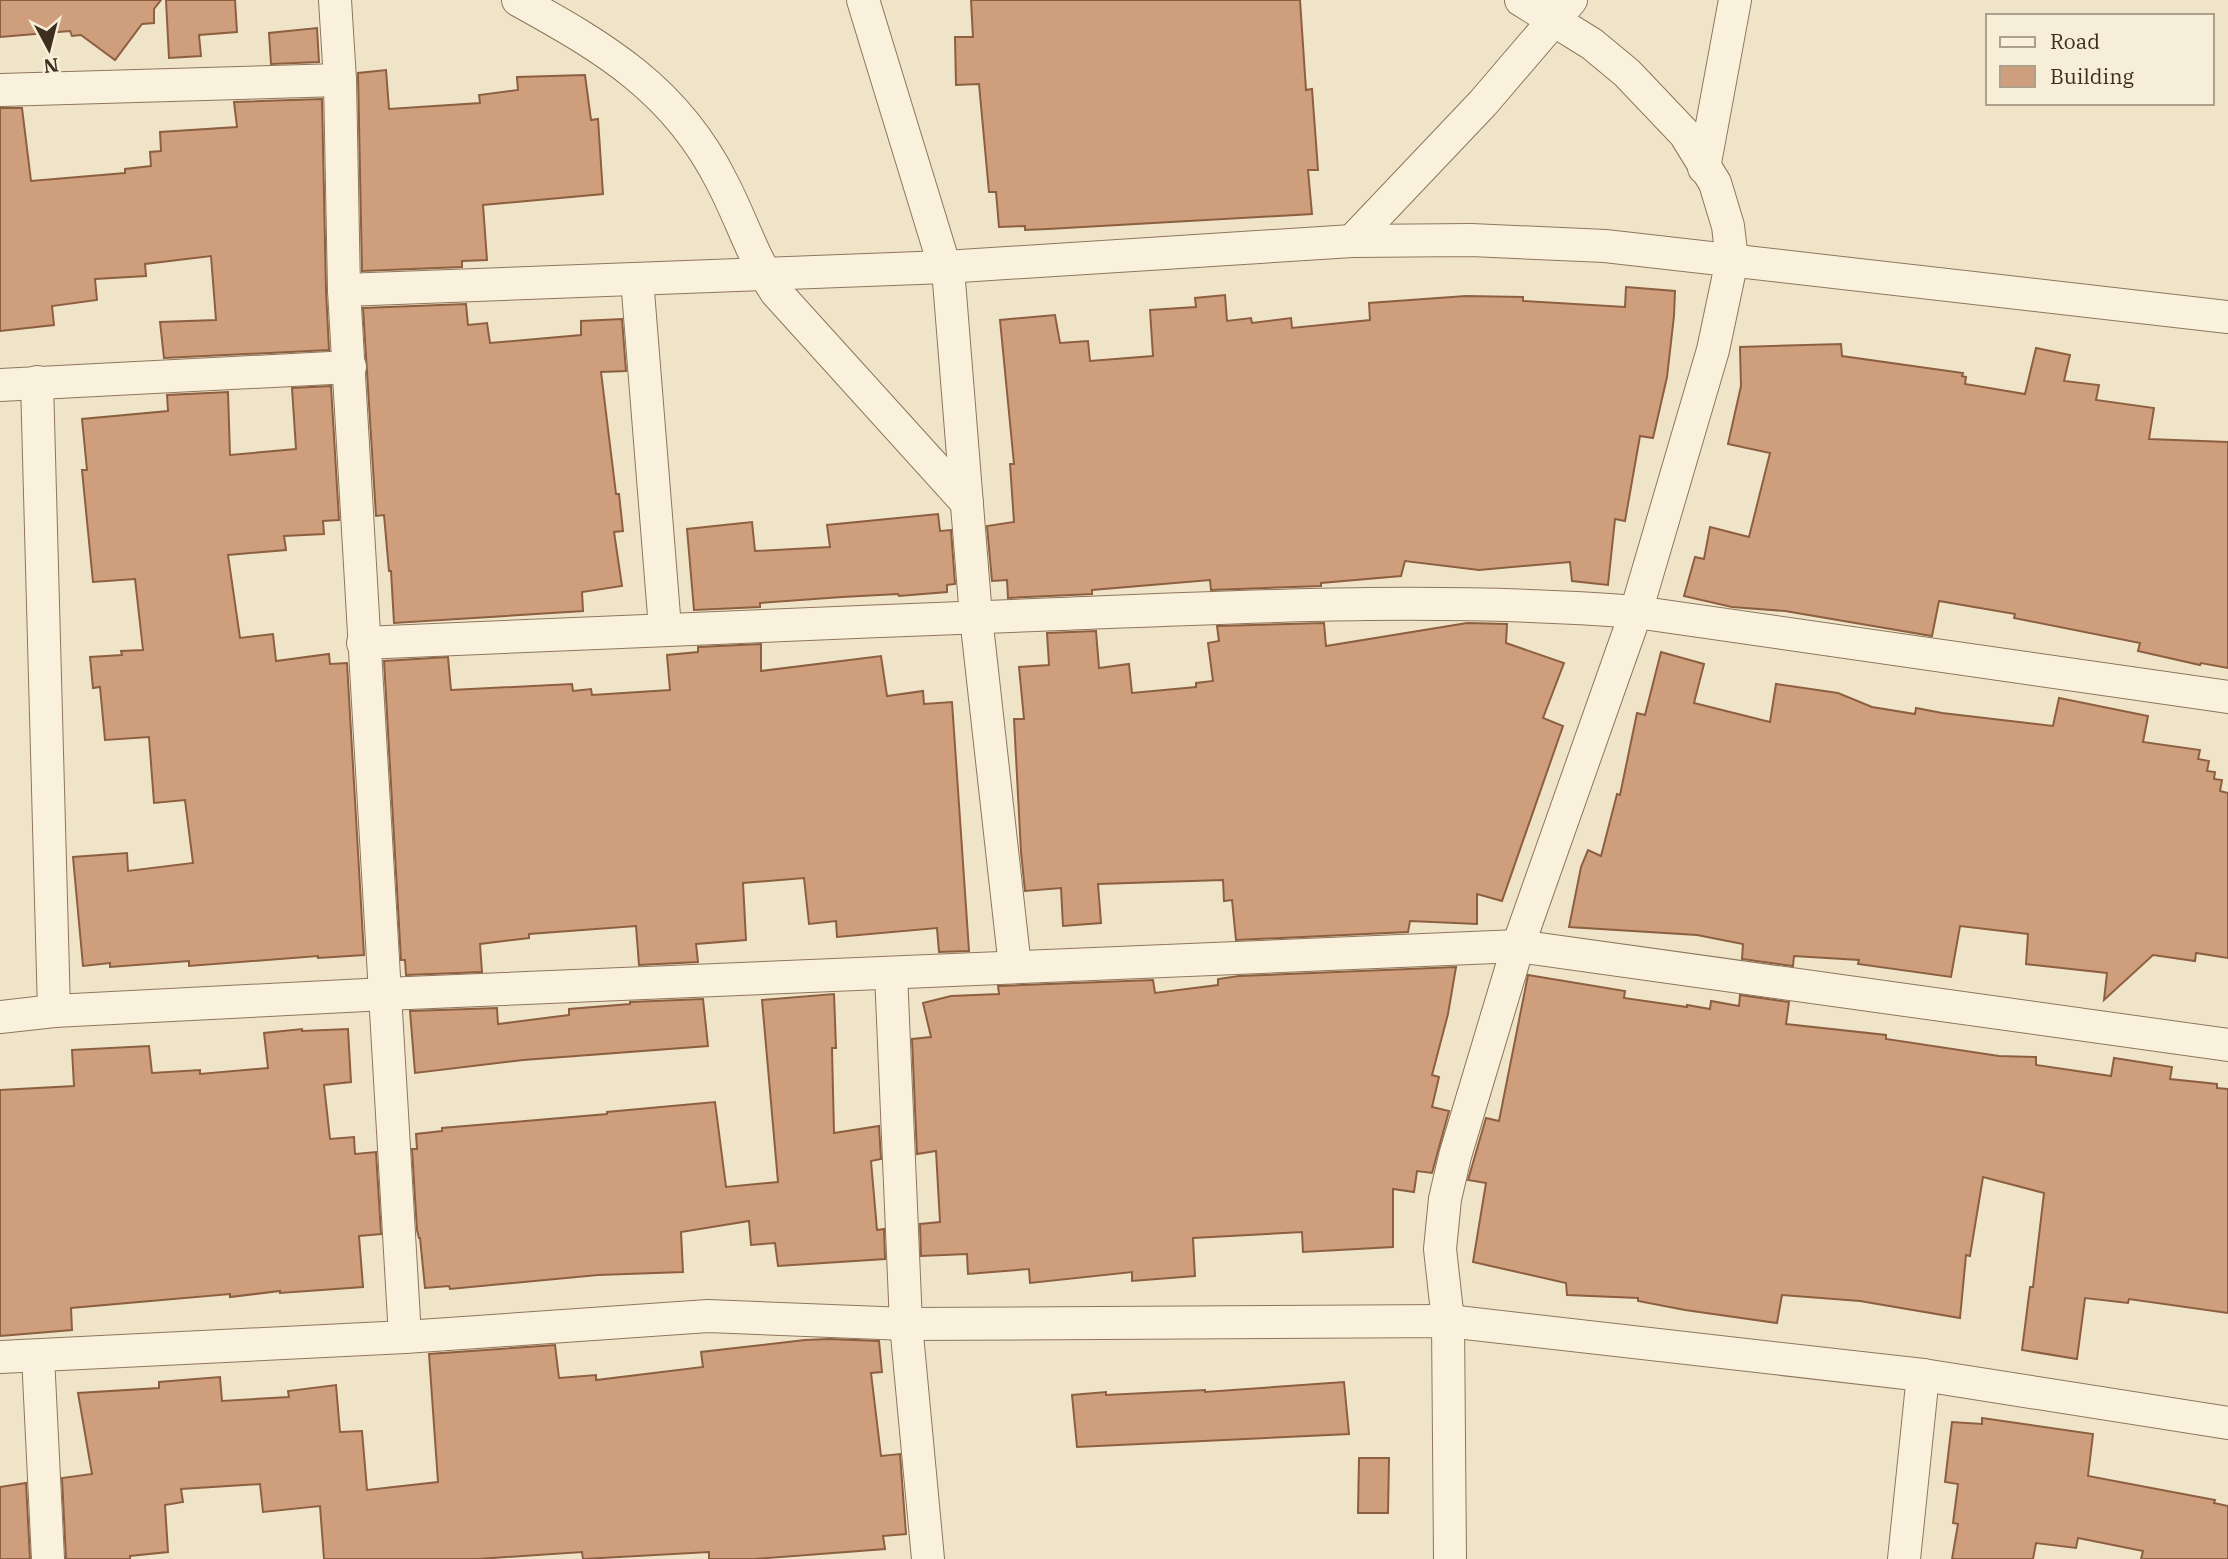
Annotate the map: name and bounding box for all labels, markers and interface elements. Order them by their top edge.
north arrow [14,14,84,84]
legend [1986,14,2214,105]
text: Road [2050,27,2100,55]
text: N [42,53,60,79]
text: Building [2050,62,2135,90]

